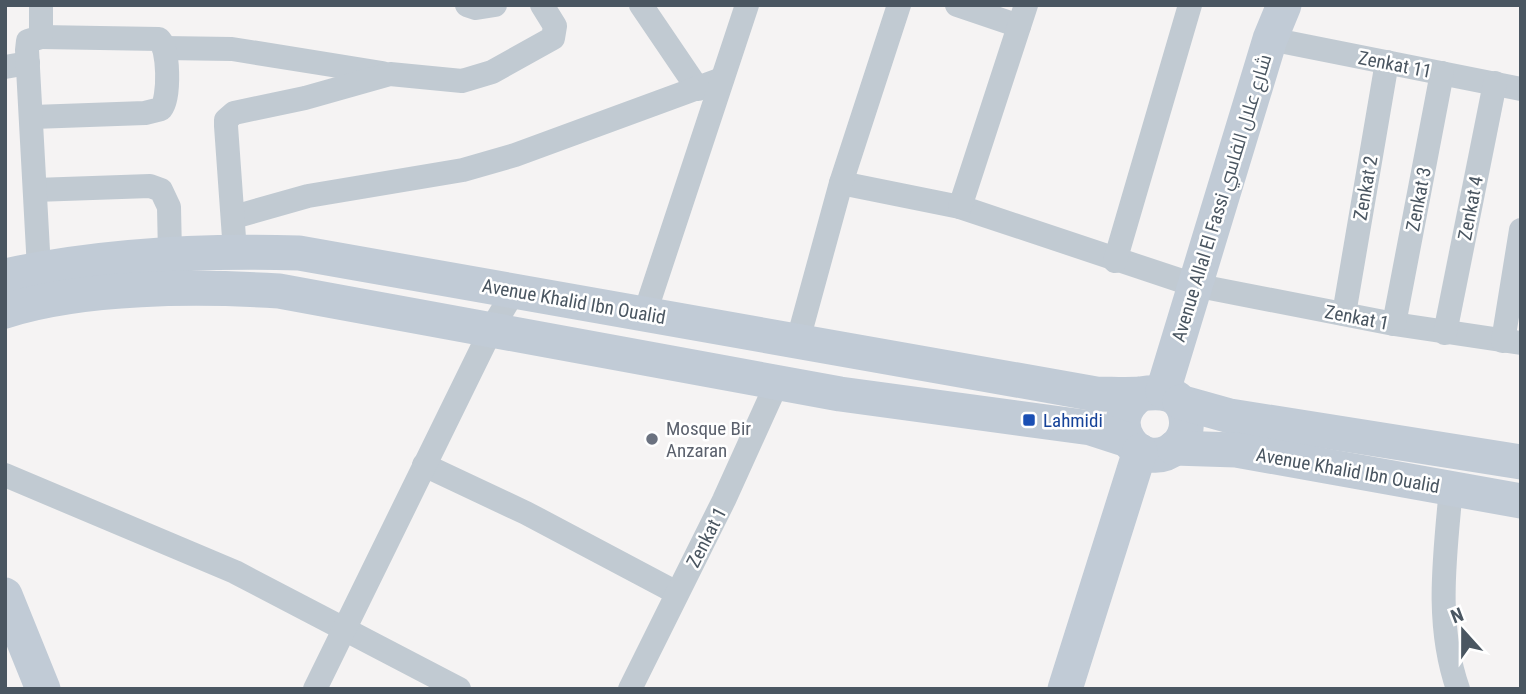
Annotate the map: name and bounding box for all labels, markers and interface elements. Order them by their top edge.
street label: Zenkat 11 [1356,46,1434,83]
street label: Avenue Allal El Fassi شارع علال الفاسي [1167,52,1279,346]
street label: Zenkat 2 [1349,154,1382,222]
street label: Zenkat 3 [1401,165,1436,233]
street label: Zenkat 4 [1453,174,1488,242]
street label: Avenue Khalid Ibn Oualid [480,274,667,329]
street label: Zenkat 1 [1323,300,1391,335]
place label: Lahmidi [1043,409,1103,432]
marker: Lahmidi [1021,412,1037,428]
place label: Mosque Bir Anzaran [666,417,751,462]
marker: Mosque Bir Anzaran [644,431,660,447]
street label: Avenue Khalid Ibn Oualid [1254,443,1441,498]
street label: Zenkat 1 [681,503,731,571]
north arrow [1428,596,1498,666]
text: N [1448,603,1467,628]

